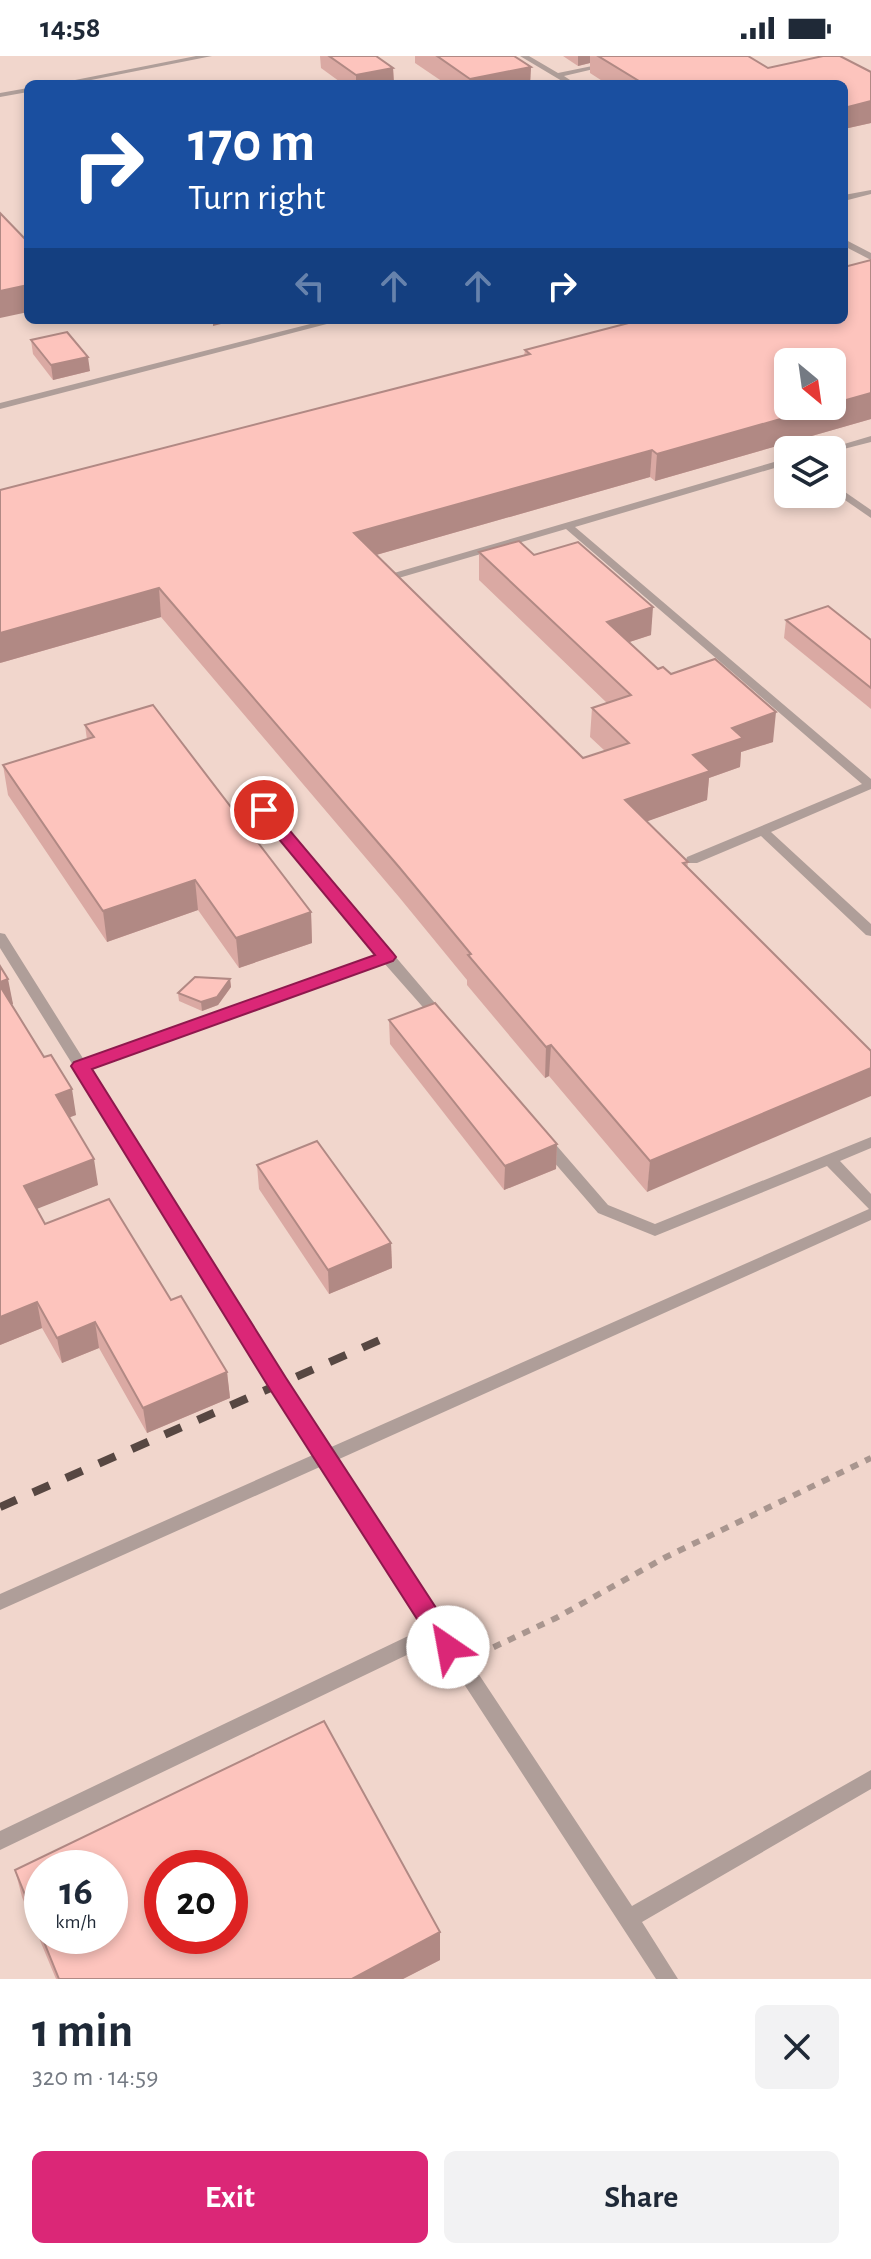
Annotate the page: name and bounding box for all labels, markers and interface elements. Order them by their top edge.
text: 14:58 [40,13,101,43]
icon: right [56,112,160,216]
text: 170 m [188,115,315,171]
text: Turn right [188,180,325,216]
icon: left [288,264,332,308]
icon: ahead [372,264,416,308]
icon: ahead [456,264,500,308]
icon: right [540,264,584,308]
north arrow [774,348,846,420]
map controls [774,348,846,508]
button: layers [774,436,846,508]
pin [230,776,298,844]
icon: arrive [242,788,286,832]
position arrow [406,1605,490,1689]
speed limit sign: 20 [144,1850,248,1954]
text: 16 [59,1872,93,1912]
text: km/h [55,1912,97,1932]
button: close [755,2005,839,2089]
text: 1 min [32,2008,133,2056]
text: 320 m · 14:59 [32,2064,158,2090]
button: Exit [32,2151,428,2243]
button: Share [444,2151,839,2243]

